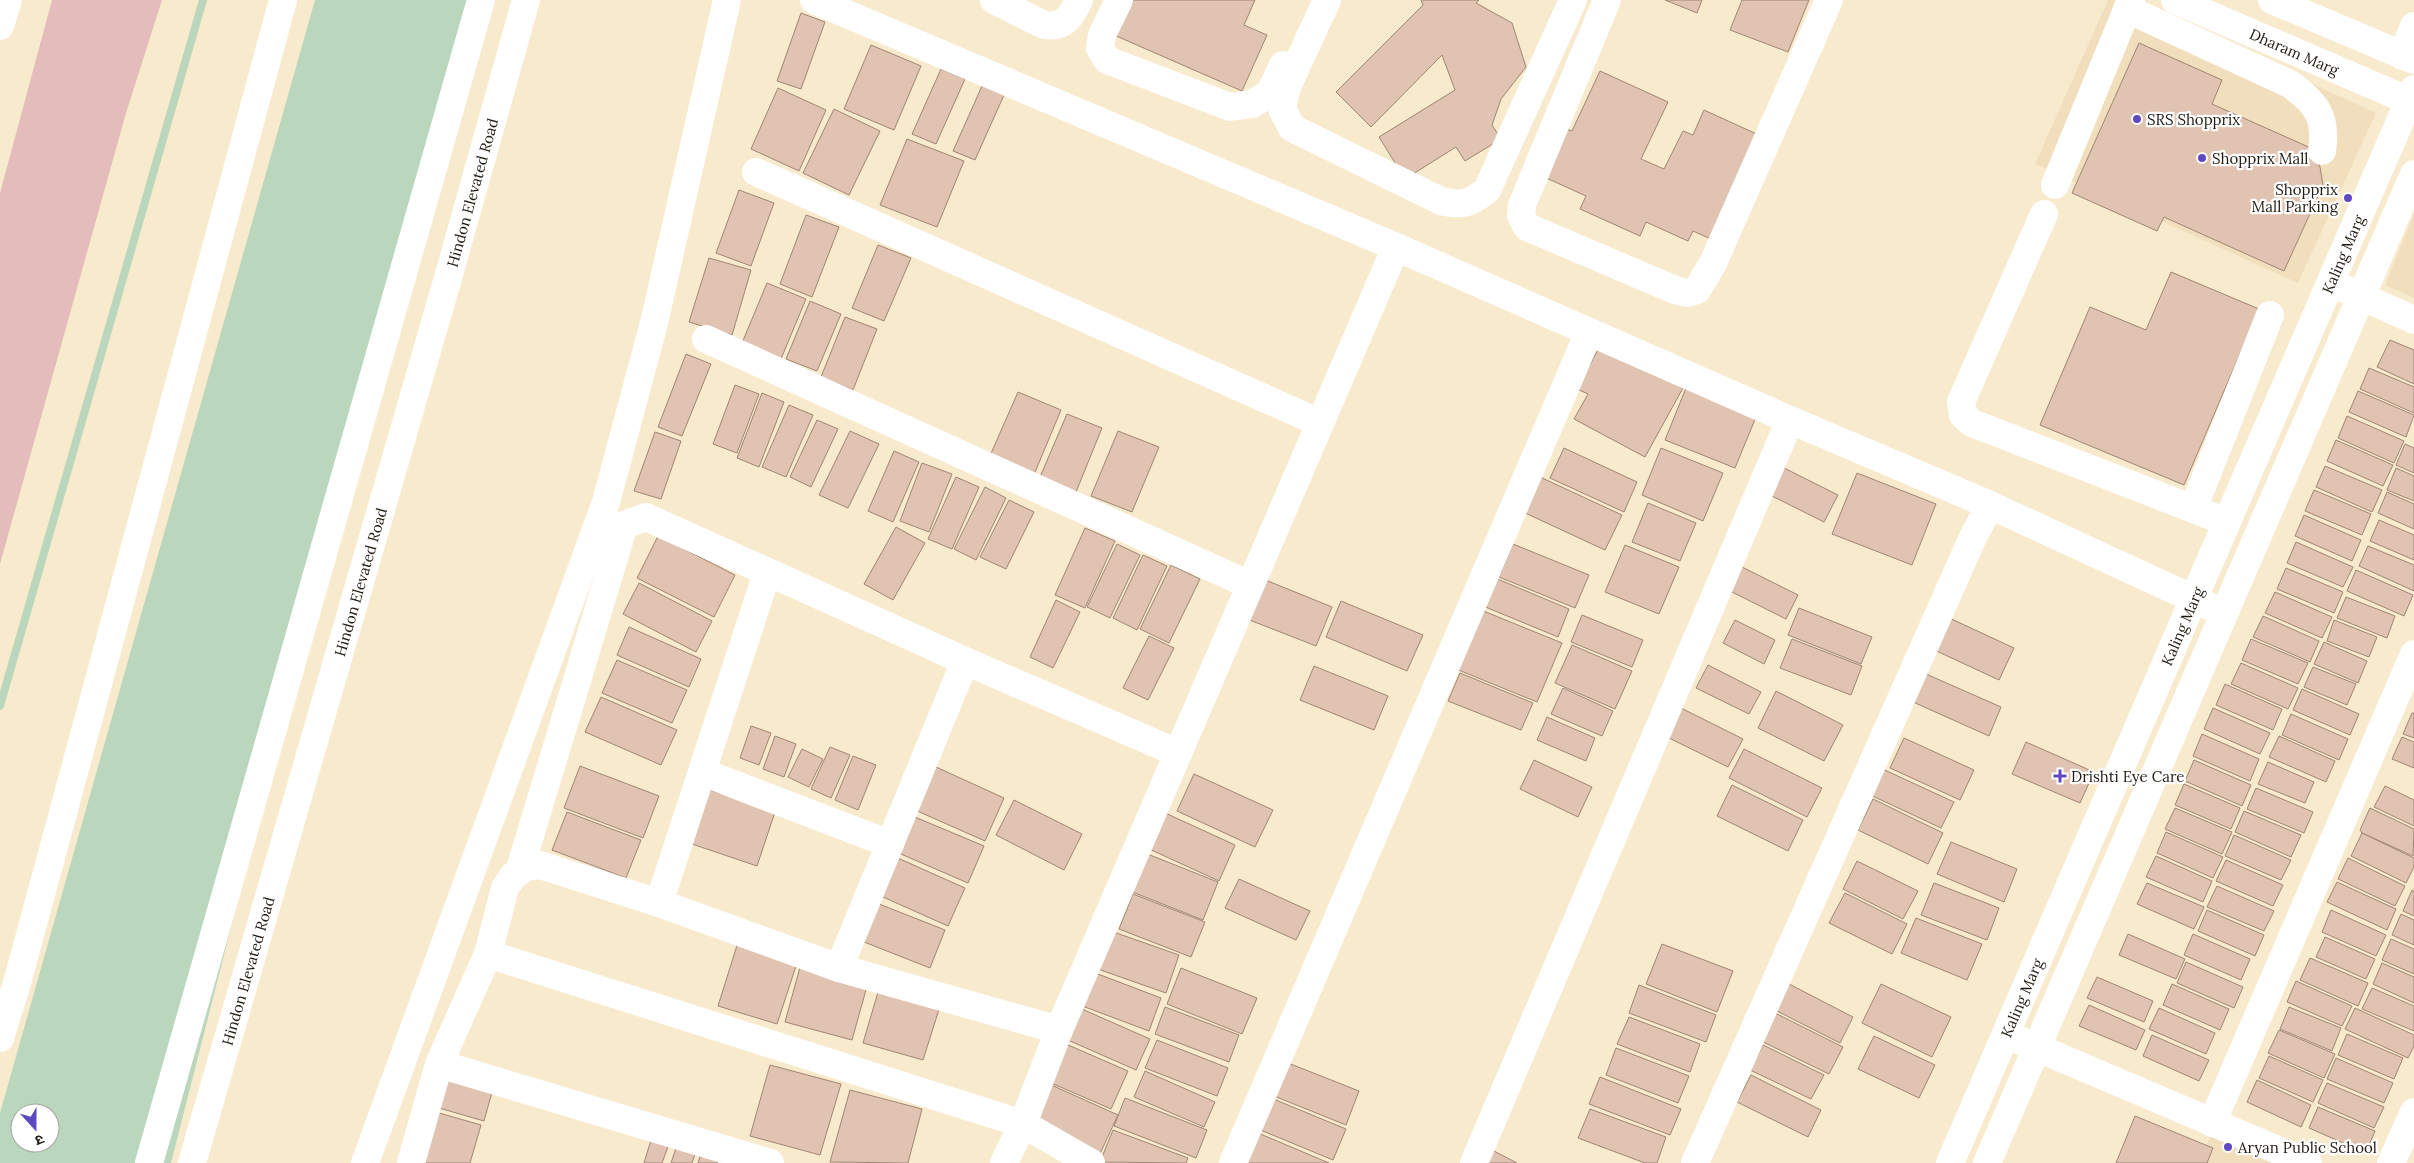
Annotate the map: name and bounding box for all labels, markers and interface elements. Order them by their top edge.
street label: Dharam Marg [2247,24,2343,79]
place label: SRS Shopprix [2147,110,2240,129]
marker: SRS Shopprix [2131,113,2143,125]
street label: Hindon Elevated Road [442,116,502,269]
place label: Shopprix Mall [2212,149,2308,168]
marker: Shopprix Mall [2196,152,2208,164]
place label: Shopprix Mall Parking [2252,180,2339,216]
marker: Shopprix Mall Parking [2342,192,2354,204]
street label: Kaling Marg [2317,211,2368,296]
street label: Hindon Elevated Road [330,505,391,658]
street label: Kaling Marg [2157,583,2208,668]
place label: Drishti Eye Care [2071,767,2184,786]
marker: Drishti Eye Care [2053,769,2067,783]
street label: Hindon Elevated Road [217,894,278,1047]
street label: Kaling Marg [1996,955,2047,1040]
north arrow [10,1103,60,1153]
text: उ [32,1130,47,1150]
place label: Aryan Public School [2237,1138,2377,1157]
marker: Aryan Public School [2222,1141,2234,1153]

